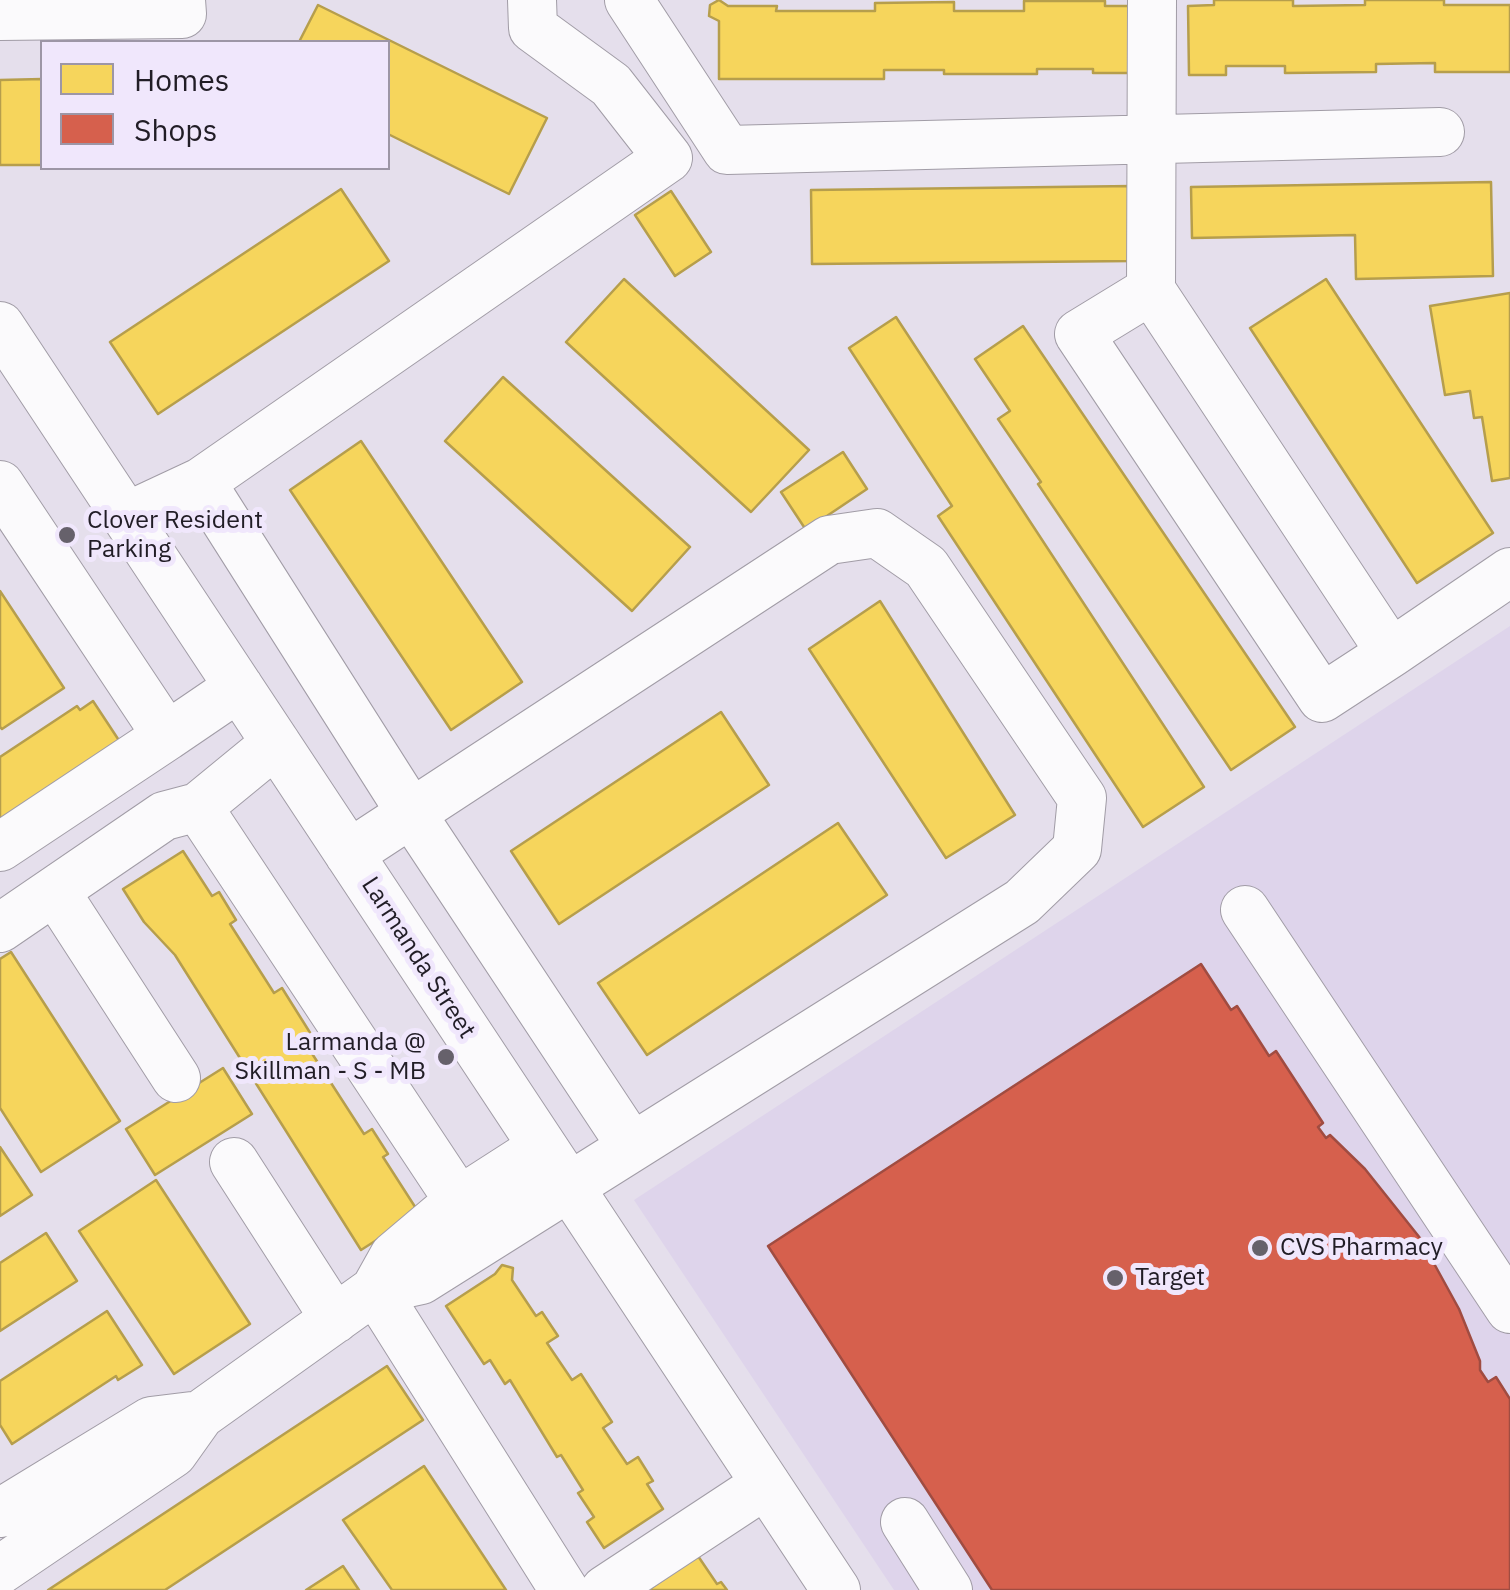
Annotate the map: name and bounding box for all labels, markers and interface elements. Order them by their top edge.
legend [40,40,390,170]
text: Homes [134,60,229,99]
text: Shops [134,110,217,149]
place label: Clover Resident Parking [87,506,263,565]
marker: Clover Resident Parking [56,524,78,546]
street label: Larmanda Street [355,872,481,1044]
place label: Larmanda @ Skillman - S - MB [235,1028,426,1087]
marker: Larmanda @ Skillman - S - MB [435,1046,457,1068]
place label: CVS Pharmacy [1280,1233,1443,1263]
marker: CVS Pharmacy [1249,1237,1271,1259]
place label: Target [1135,1263,1205,1293]
marker: Target [1104,1267,1126,1289]

